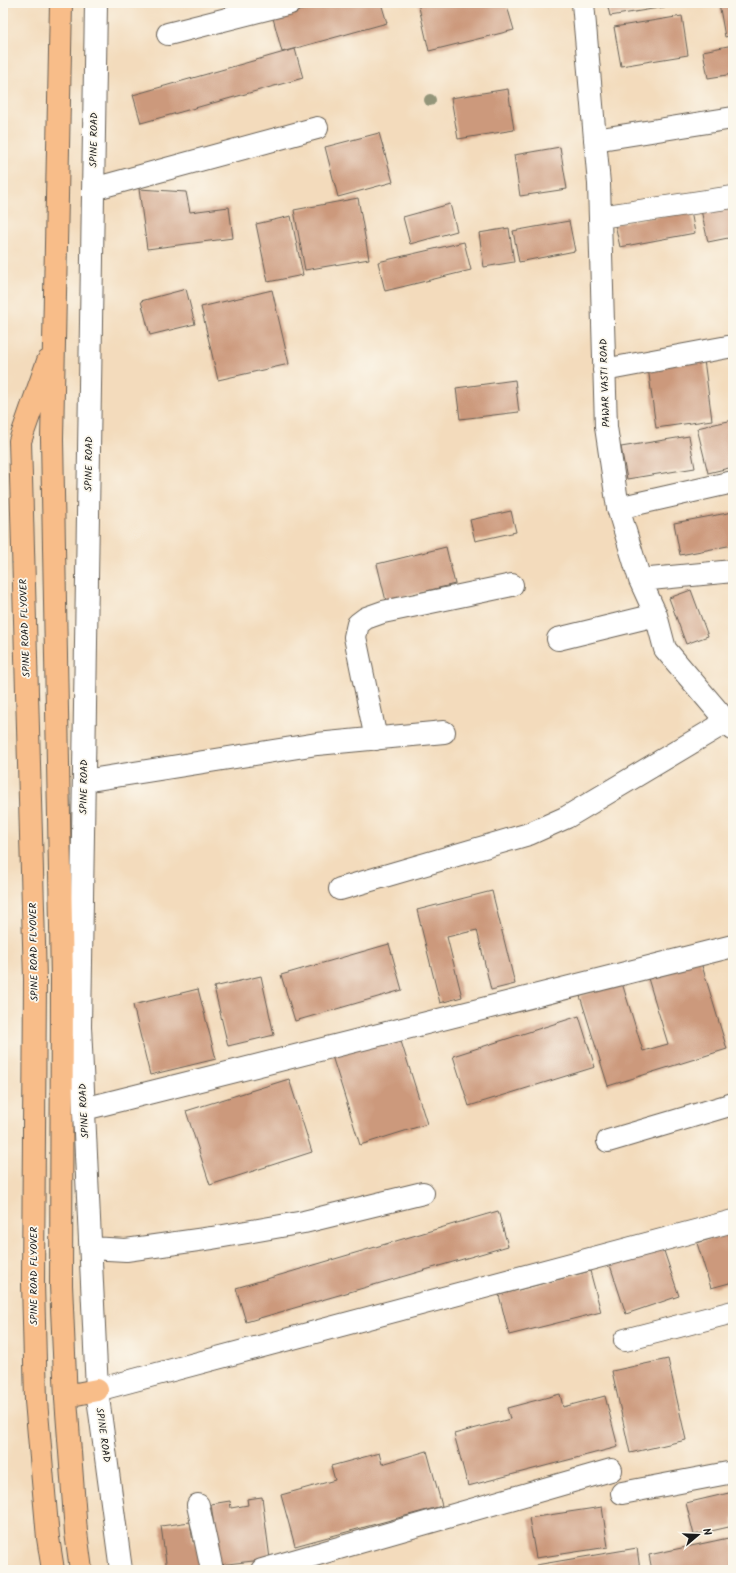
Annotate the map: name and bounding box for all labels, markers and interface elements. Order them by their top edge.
street label: SPINE ROAD [86,112,102,168]
street label: PAWAR VASTI ROAD [595,338,615,428]
street label: SPINE ROAD [81,436,97,492]
street label: SPINE ROAD FLYOVER [15,578,35,678]
street label: SPINE ROAD [76,759,92,815]
street label: SPINE ROAD FLYOVER [25,902,43,1001]
street label: SPINE ROAD [75,1083,93,1139]
street label: SPINE ROAD FLYOVER [26,1227,42,1325]
street label: SPINE ROAD [91,1407,115,1464]
north arrow [678,1515,718,1555]
text: N [697,1526,716,1538]

